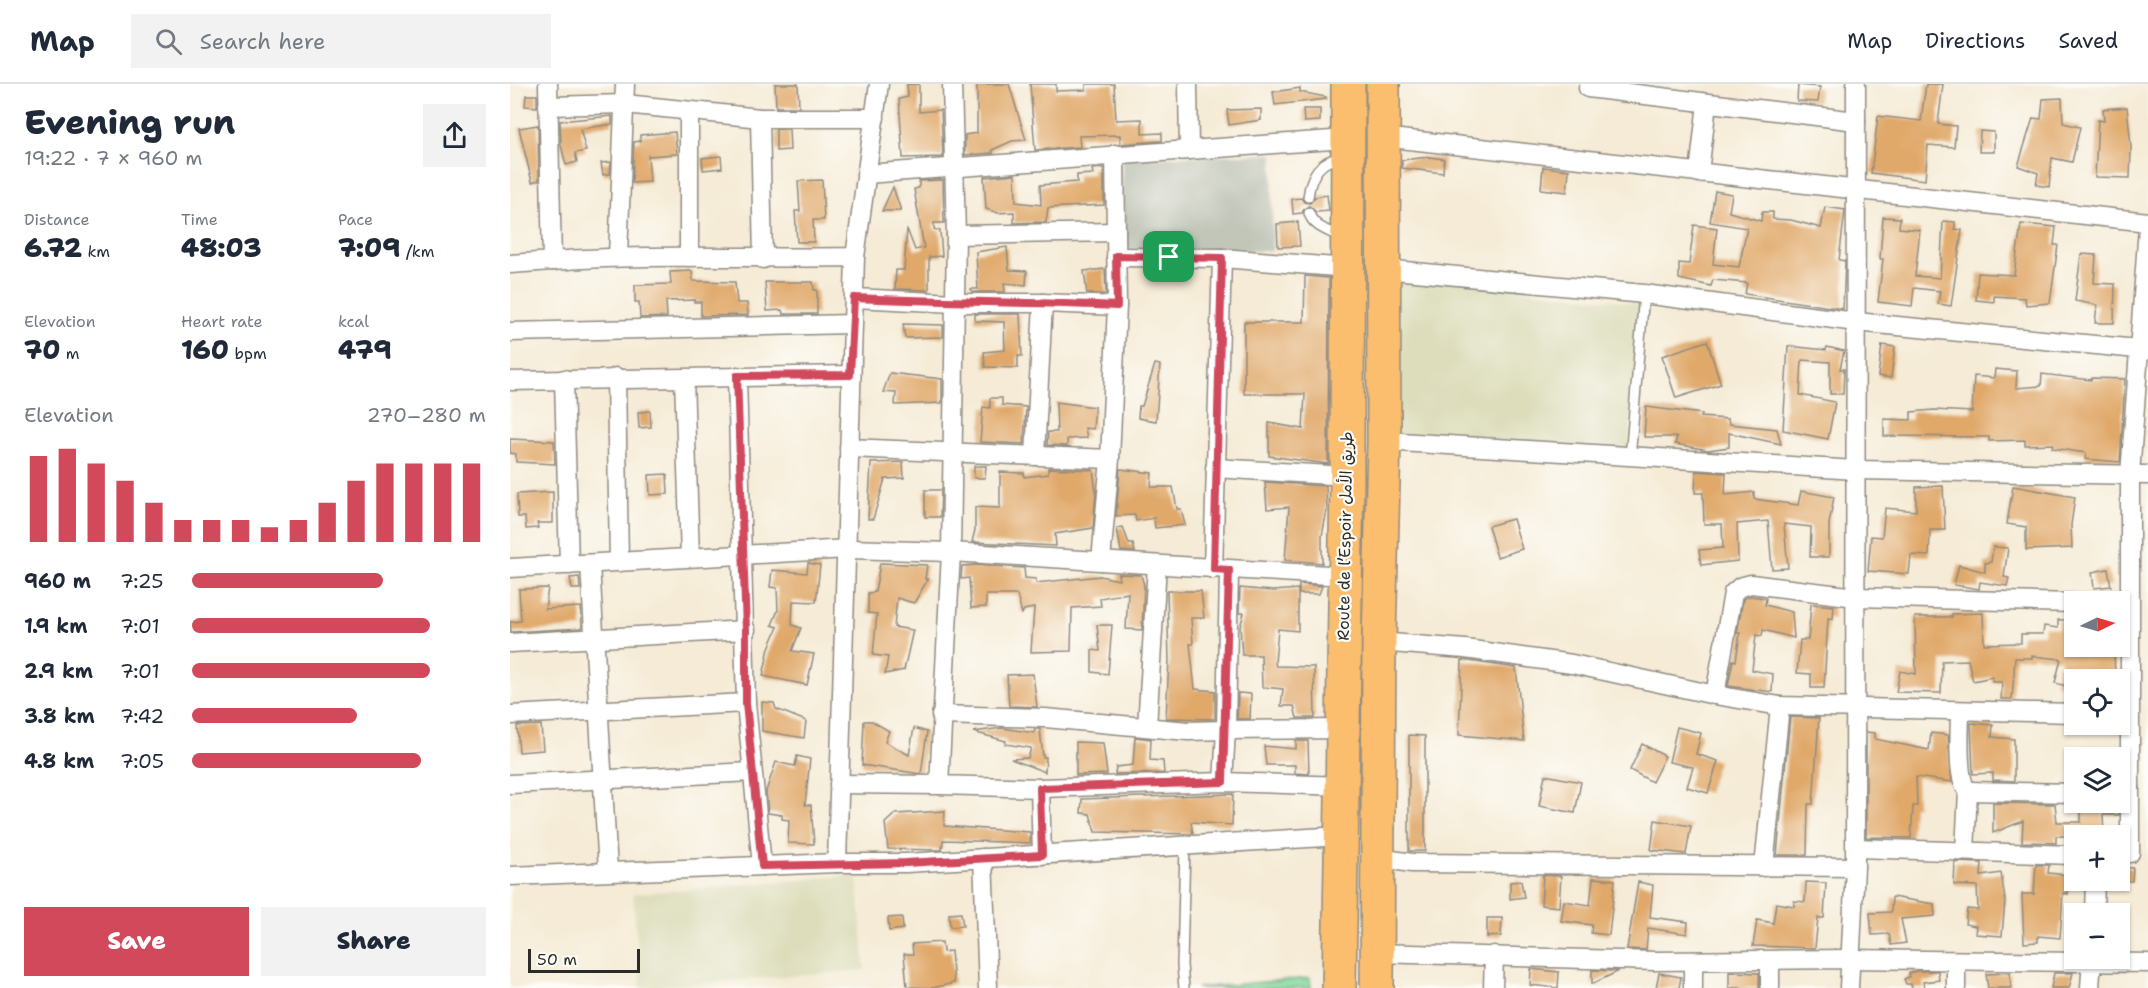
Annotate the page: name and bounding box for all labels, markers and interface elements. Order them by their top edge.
search box [131,14,551,68]
text: Map [30,22,95,60]
icon: search [152,25,185,58]
text: Search here [200,27,325,56]
text: Map [1847,27,1892,55]
text: Directions [1925,27,2025,55]
text: Saved [2058,27,2118,55]
text: Evening run [24,100,235,145]
button: share [423,104,486,167]
text: 19:22 · 7 × 960 m [24,145,203,171]
text: Distance [24,209,90,230]
text: Time [181,209,218,230]
text: Pace [338,209,373,230]
text: 6.72 [24,230,82,265]
text: 48:03 [181,230,262,265]
text: 7:09 [338,230,400,265]
pin [1143,231,1194,282]
icon: arrive [1152,240,1185,273]
text: km [82,241,110,262]
text: /km [400,241,434,262]
text: Elevation [24,311,96,332]
text: Heart rate [181,311,263,332]
text: kcal [338,311,369,332]
text: 70 [24,332,60,367]
text: 160 [181,332,229,367]
text: 479 [338,332,392,367]
text: m [60,343,80,364]
text: bpm [229,343,267,364]
text: Elevation [24,402,114,428]
text: 270–280 m [367,402,486,428]
street label: Route de l’Espoir طريق الأمل [1333,431,1357,641]
text: 960 m [24,568,91,594]
text: 7:25 [120,568,164,594]
north arrow [2064,591,2130,657]
map controls [2064,591,2130,969]
text: 1.9 km [24,613,87,639]
text: 7:01 [120,613,160,639]
text: 2.9 km [24,658,93,684]
text: 7:01 [120,658,160,684]
button: locate [2064,669,2130,735]
text: 3.8 km [24,703,95,729]
text: 7:42 [120,703,164,729]
button: layers [2064,747,2130,813]
text: 4.8 km [24,748,94,774]
text: 7:05 [120,748,164,774]
button: + [2064,825,2130,891]
button: − [2064,903,2130,969]
button: Save [24,907,249,976]
button: Share [261,907,486,976]
scale bar [528,946,640,974]
text: 50 m [537,949,577,970]

